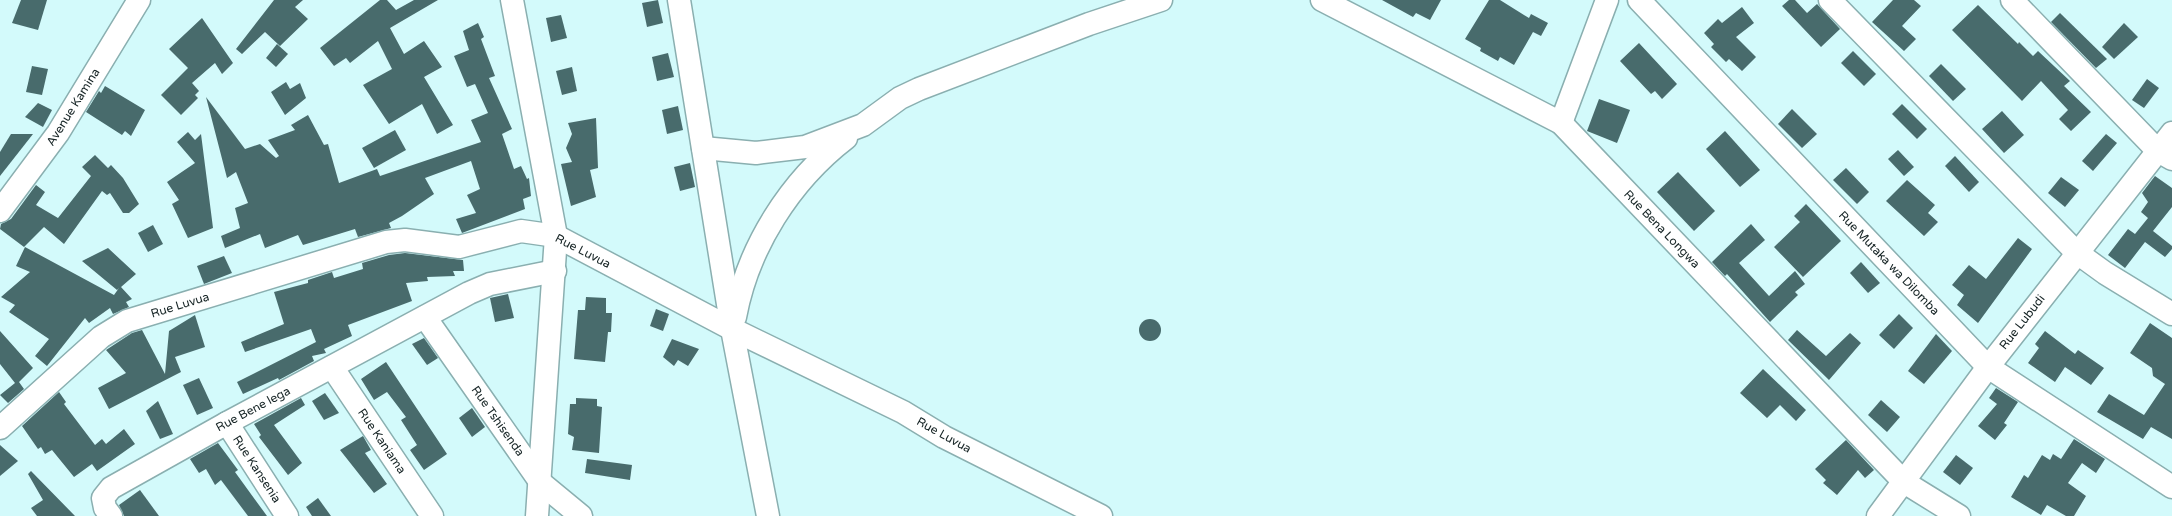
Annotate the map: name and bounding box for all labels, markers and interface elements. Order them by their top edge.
street label: Avenue Kamina [44,66,102,148]
street label: Rue Bena Longwa [1621,187,1703,271]
street label: Rue Mutaka wa Dilomba [1836,208,1942,318]
street label: Rue Luvua [553,231,613,271]
street label: Rue Luvua [149,289,211,321]
street label: Rue Lubudi [1996,292,2048,352]
street label: Rue Tshisenda [469,383,527,459]
street label: Rue Bene lega [213,384,293,434]
street label: Rue Kaniama [355,406,409,476]
street label: Rue Luvua [914,414,974,456]
street label: Rue Kansenia [230,433,284,505]

